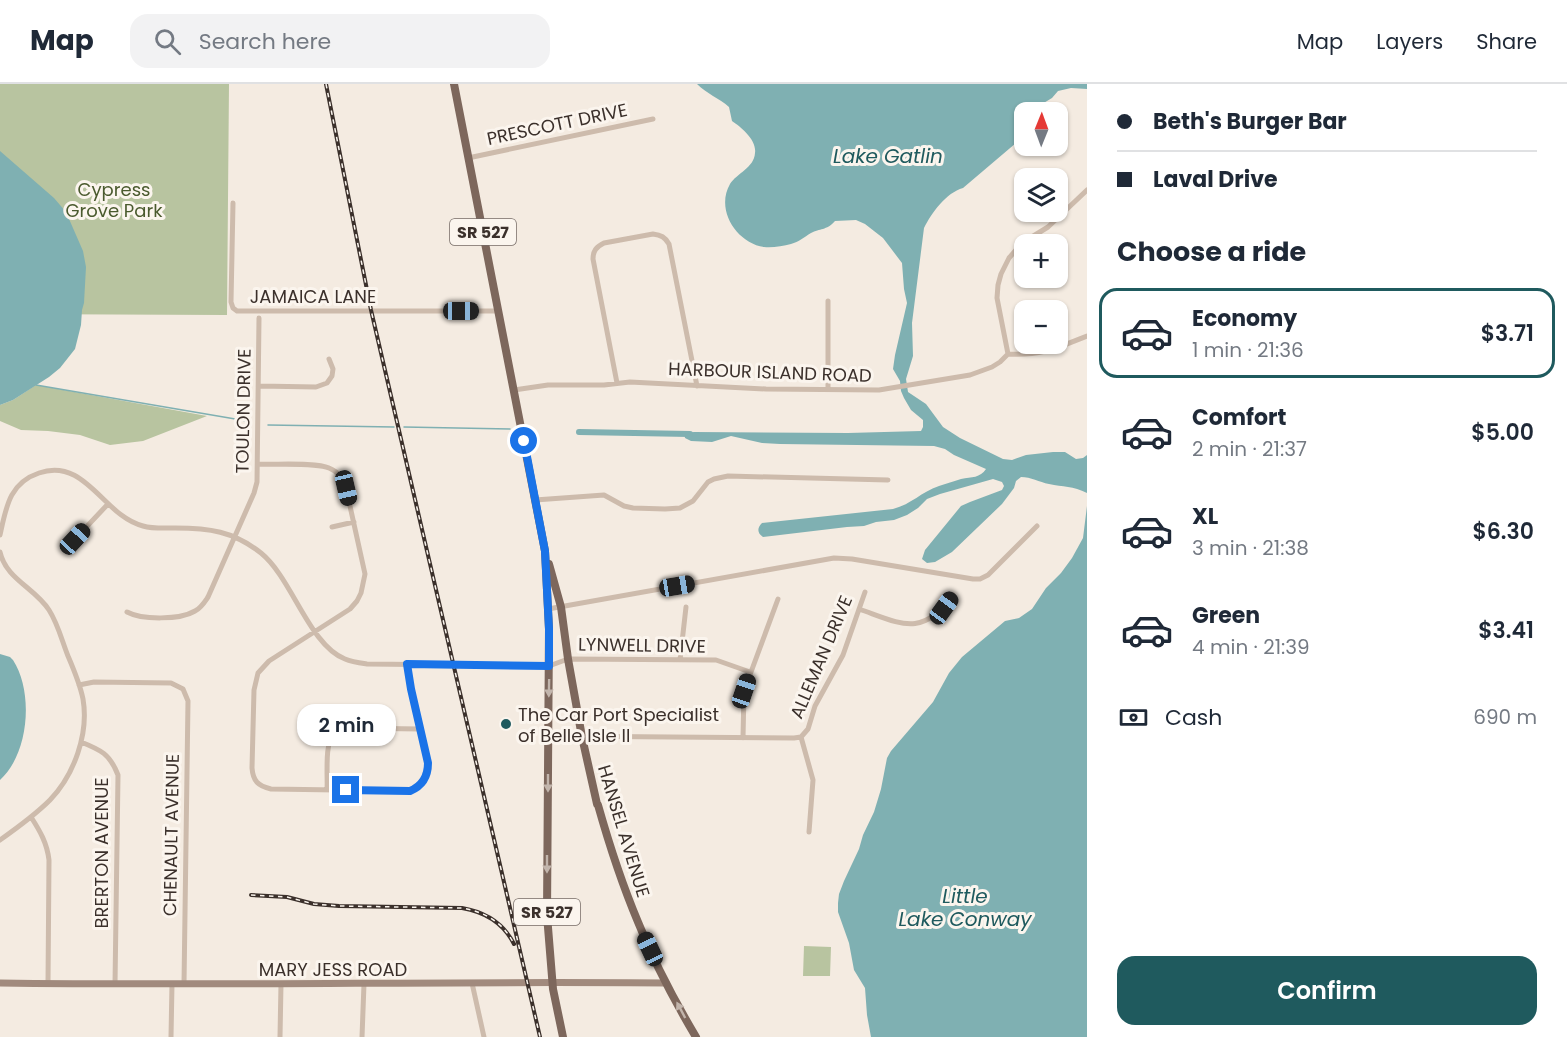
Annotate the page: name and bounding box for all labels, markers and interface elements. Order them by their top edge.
search box [130,14,550,68]
text: Map [30,21,94,60]
icon: search [151,25,184,58]
text: Search here [199,26,331,57]
text: Map [1297,27,1343,56]
text: Layers [1376,27,1443,56]
text: Share [1476,27,1537,56]
street label: PRESCOTT DRIVE [484,97,630,151]
north arrow [1014,102,1068,156]
map controls [1014,102,1068,354]
text: Beth's Burger Bar [1153,106,1347,137]
water label: Lake Gatlin [833,142,943,170]
text: Laval Drive [1153,164,1278,195]
button: layers [1014,168,1068,222]
park label: Cypress Grove Park [66,177,163,223]
road number: SR 527 [450,219,516,245]
text: Choose a ride [1117,233,1306,270]
button: + [1014,234,1068,288]
street label: JAMAICA LANE [250,284,376,309]
button: − [1014,300,1068,354]
car [443,302,479,320]
text: Economy [1192,303,1297,334]
icon: car [1120,306,1174,360]
text: $3.71 [1481,318,1534,349]
text: 1 min · 21:36 [1192,336,1304,364]
street label: TOULON DRIVE [229,348,257,474]
street label: HARBOUR ISLAND ROAD [668,356,872,388]
text: Comfort [1192,402,1286,433]
icon: car [1120,405,1174,459]
text: $5.00 [1471,417,1534,448]
route start [510,427,537,454]
text: 2 min · 21:37 [1192,435,1307,463]
car [333,468,359,508]
text: XL [1192,501,1218,532]
icon: car [1120,504,1174,558]
text: $6.30 [1472,516,1534,547]
car [56,520,94,558]
text: 3 min · 21:38 [1192,534,1309,562]
car [658,574,696,598]
car [926,588,962,628]
street label: ALLEMAN DRIVE [784,592,858,722]
text: Green [1192,600,1260,631]
icon: car [1120,603,1174,657]
text: $3.41 [1478,615,1534,646]
street label: LYNWELL DRIVE [578,631,706,659]
text: 4 min · 21:39 [1192,633,1310,661]
car [730,671,758,711]
one-way arrow [544,679,553,698]
icon: cash [1117,701,1150,734]
place label: The Car Port Specialist of Belle Isle ll [518,702,719,748]
text: Cash [1165,702,1222,733]
callout: 2 min [296,703,395,745]
text: 690 m [1473,703,1537,731]
text: 2 min [319,711,374,739]
marker: The Car Port Specialist of Belle Isle ll [499,717,513,731]
street label: CHENAULT AVENUE [157,754,185,916]
street label: HANSEL AVENUE [592,762,656,900]
one-way arrow [543,773,553,792]
route end [332,776,359,803]
street label: BRERTON AVENUE [89,777,114,929]
one-way arrow [542,855,552,874]
water label: Little Lake Conway [898,882,1032,933]
road number: SR 527 [514,899,580,925]
car [634,929,666,969]
button: Confirm [1117,956,1537,1025]
street label: MARY JESS ROAD [259,957,407,982]
one-way arrow [676,1001,686,1018]

